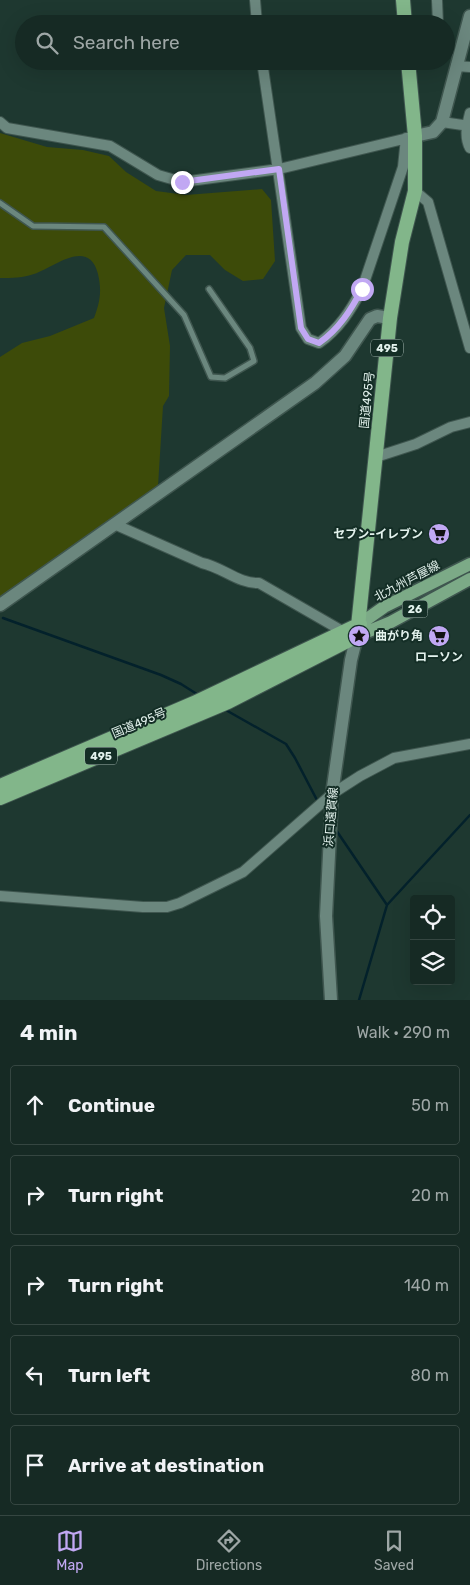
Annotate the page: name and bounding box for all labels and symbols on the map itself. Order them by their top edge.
route end [171,171,194,194]
route start [351,278,374,301]
road number: 495 [371,339,403,356]
street label: 国道495号 [357,371,377,429]
supermarket icon: セブン-イレブン [427,522,451,546]
place label: セブン-イレブン [333,527,423,541]
street label: 北九州芦屋線 [372,558,442,604]
road number: 26 [402,600,428,618]
place icon: 曲がり角 [347,624,371,648]
supermarket icon: ローソン [427,624,451,648]
place label: 曲がり角 [375,629,423,643]
place label: ローソン [415,650,463,664]
street label: 国道495号 [110,705,168,741]
road number: 495 [85,748,117,764]
street label: 浜口遠賀線 [321,786,341,848]

